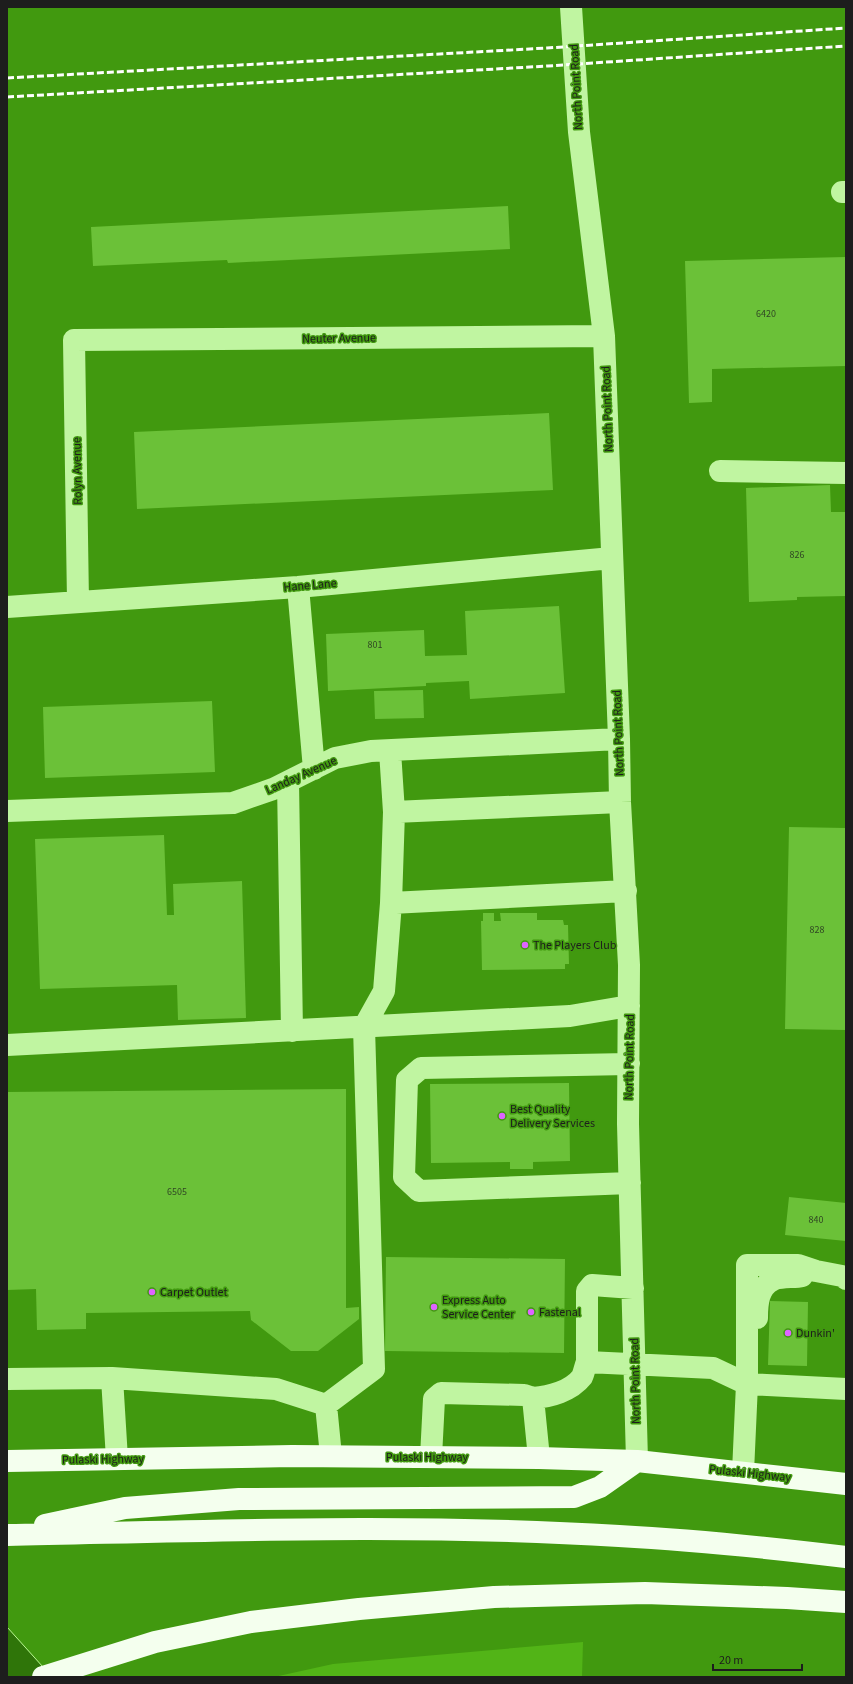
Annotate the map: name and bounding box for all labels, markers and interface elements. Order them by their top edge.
street label: North Point Road [566,44,587,130]
house number: 6420 [756,307,776,321]
street label: Neuter Avenue [302,329,376,348]
street label: North Point Road [598,366,617,452]
street label: Rolyn Avenue [68,437,87,505]
house number: 826 [790,548,804,562]
street label: Hane Lane [283,575,337,596]
house number: 801 [368,638,382,652]
street label: North Point Road [609,690,628,776]
street label: Landay Avenue [263,752,339,799]
house number: 828 [810,923,824,937]
place label: The Players Club [533,937,617,954]
marker: The Players Club [520,940,530,950]
street label: North Point Road [620,1014,639,1100]
place label: Best Quality Delivery Services [510,1101,595,1132]
marker: Best Quality Delivery Services [497,1111,507,1121]
house number: 6505 [167,1185,187,1199]
house number: 840 [809,1213,823,1227]
place label: Carpet Outlet [160,1284,228,1301]
marker: Carpet Outlet [147,1287,157,1297]
place label: Express Auto Service Center [442,1292,515,1323]
marker: Express Auto Service Center [429,1302,439,1312]
place label: Fastenal [539,1304,581,1321]
marker: Fastenal [526,1307,536,1317]
place label: Dunkin' [796,1325,835,1342]
marker: Dunkin' [783,1328,793,1338]
street label: North Point Road [626,1338,645,1424]
street label: Pulaski Highway [386,1449,469,1466]
street label: Pulaski Highway [62,1450,145,1469]
street label: Pulaski Highway [708,1461,792,1486]
scale bar [713,1646,802,1672]
text: 20 m [719,1652,743,1669]

